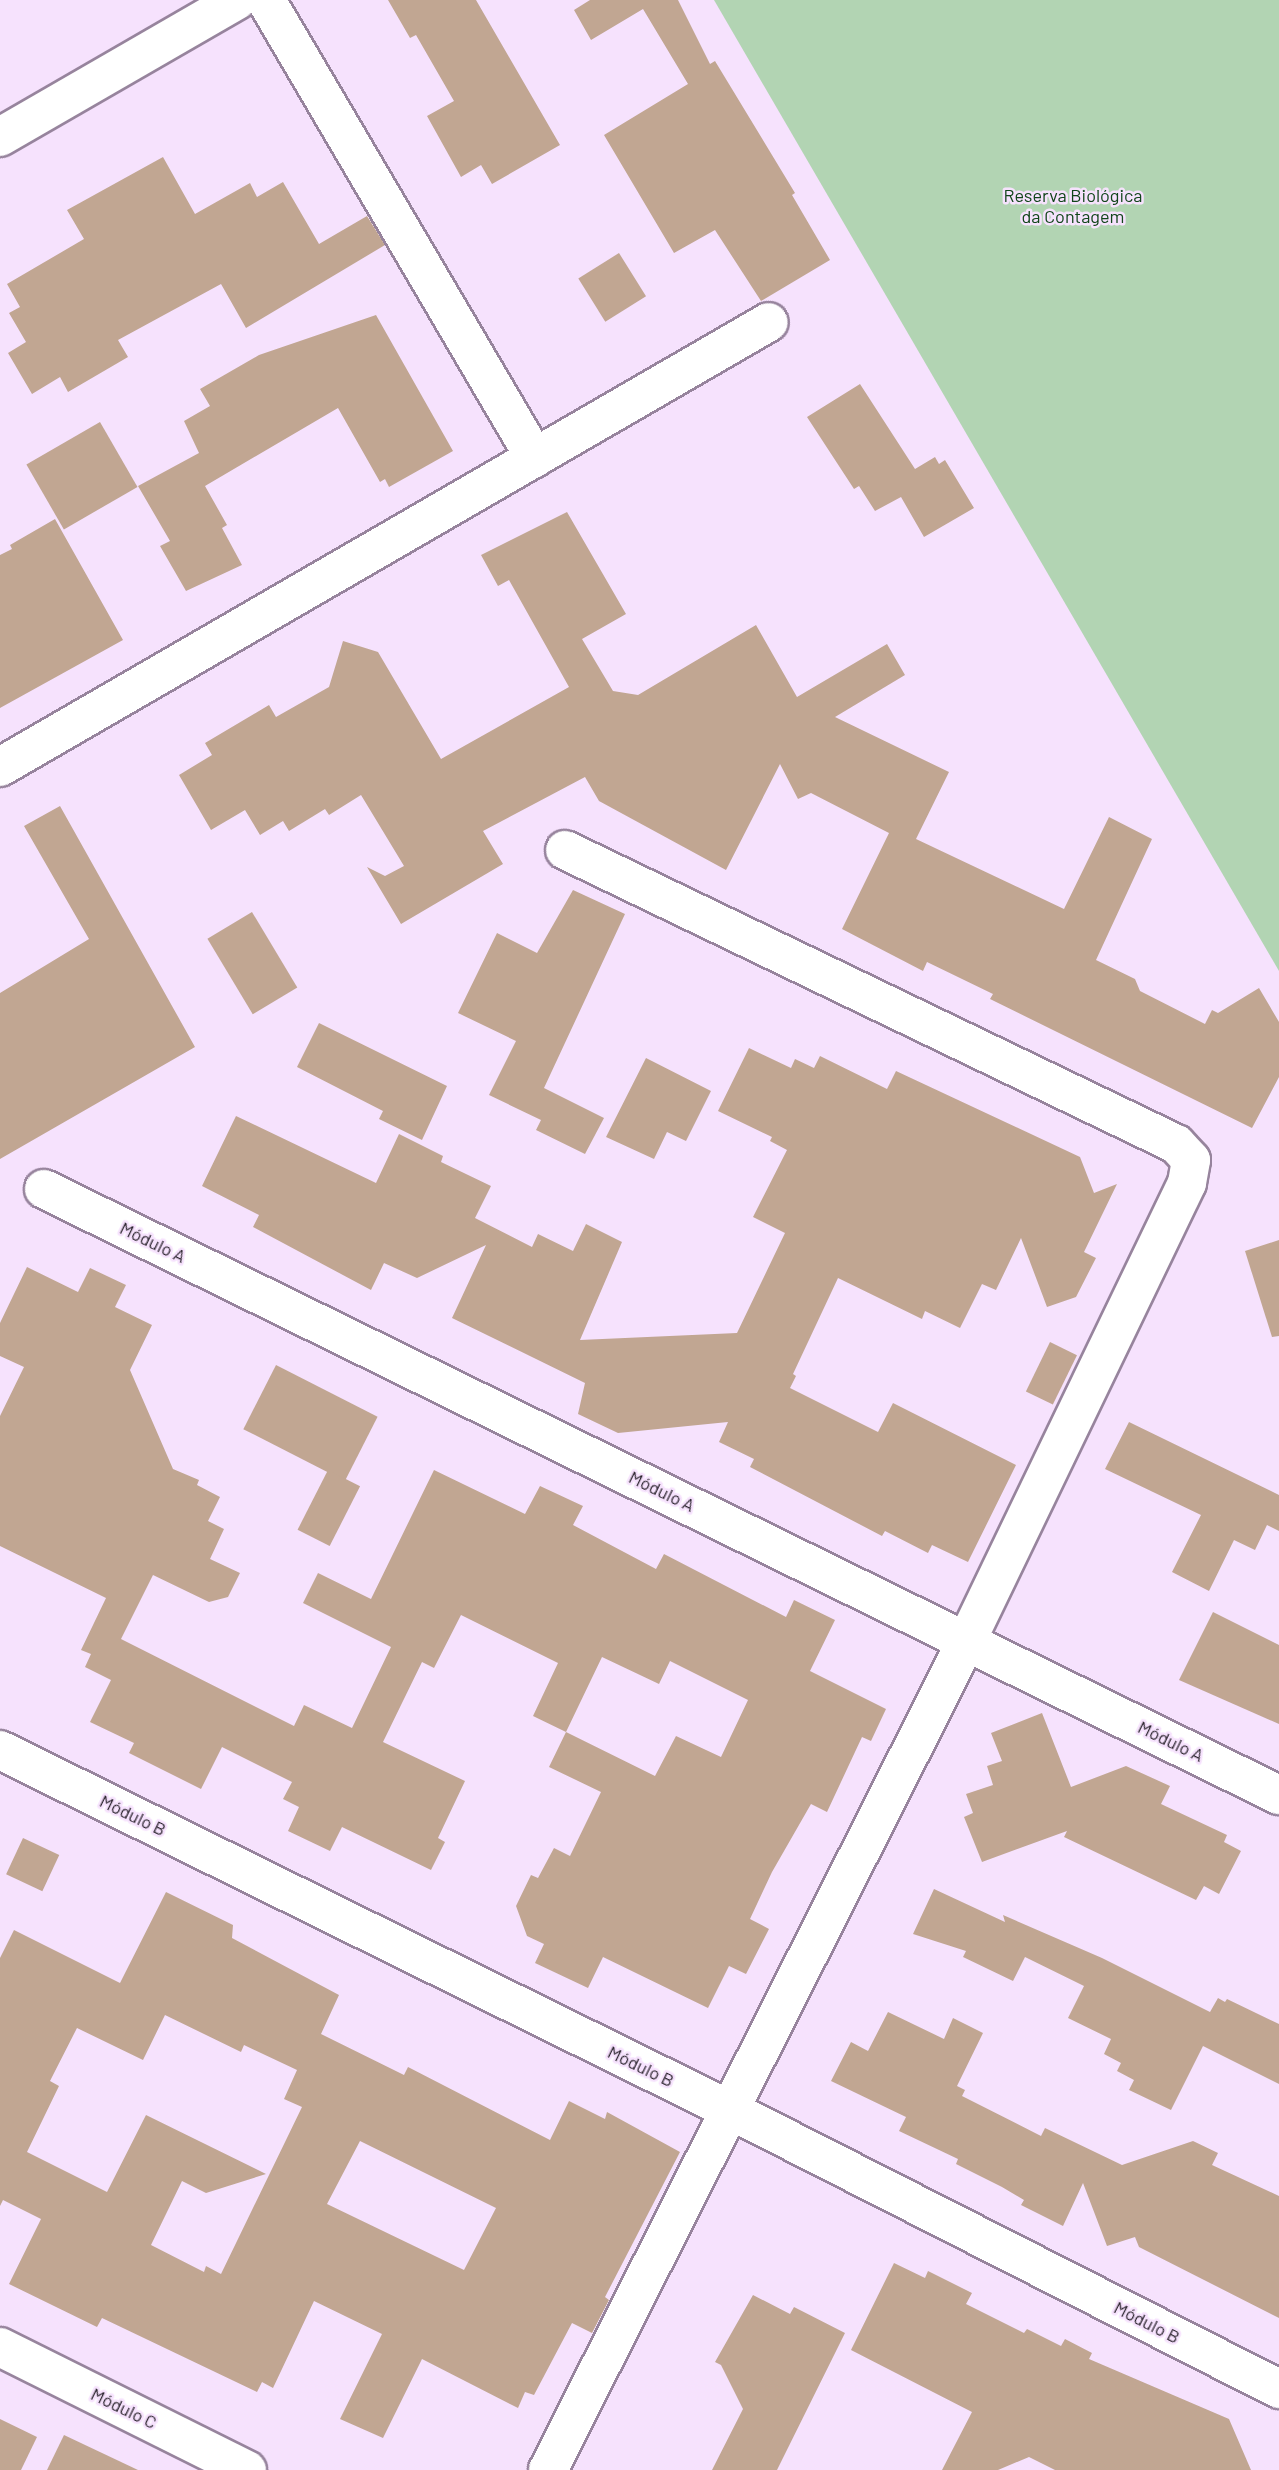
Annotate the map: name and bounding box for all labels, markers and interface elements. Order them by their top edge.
park label: Reserva Biológica da Contagem [1003,185,1143,228]
street label: Módulo A [117,1217,189,1267]
street label: Módulo A [626,1466,698,1516]
street label: Módulo A [1135,1716,1207,1766]
street label: Módulo B [96,1790,170,1840]
street label: Módulo B [604,2041,678,2091]
street label: Módulo B [1111,2296,1183,2348]
street label: Módulo C [88,2383,160,2433]

